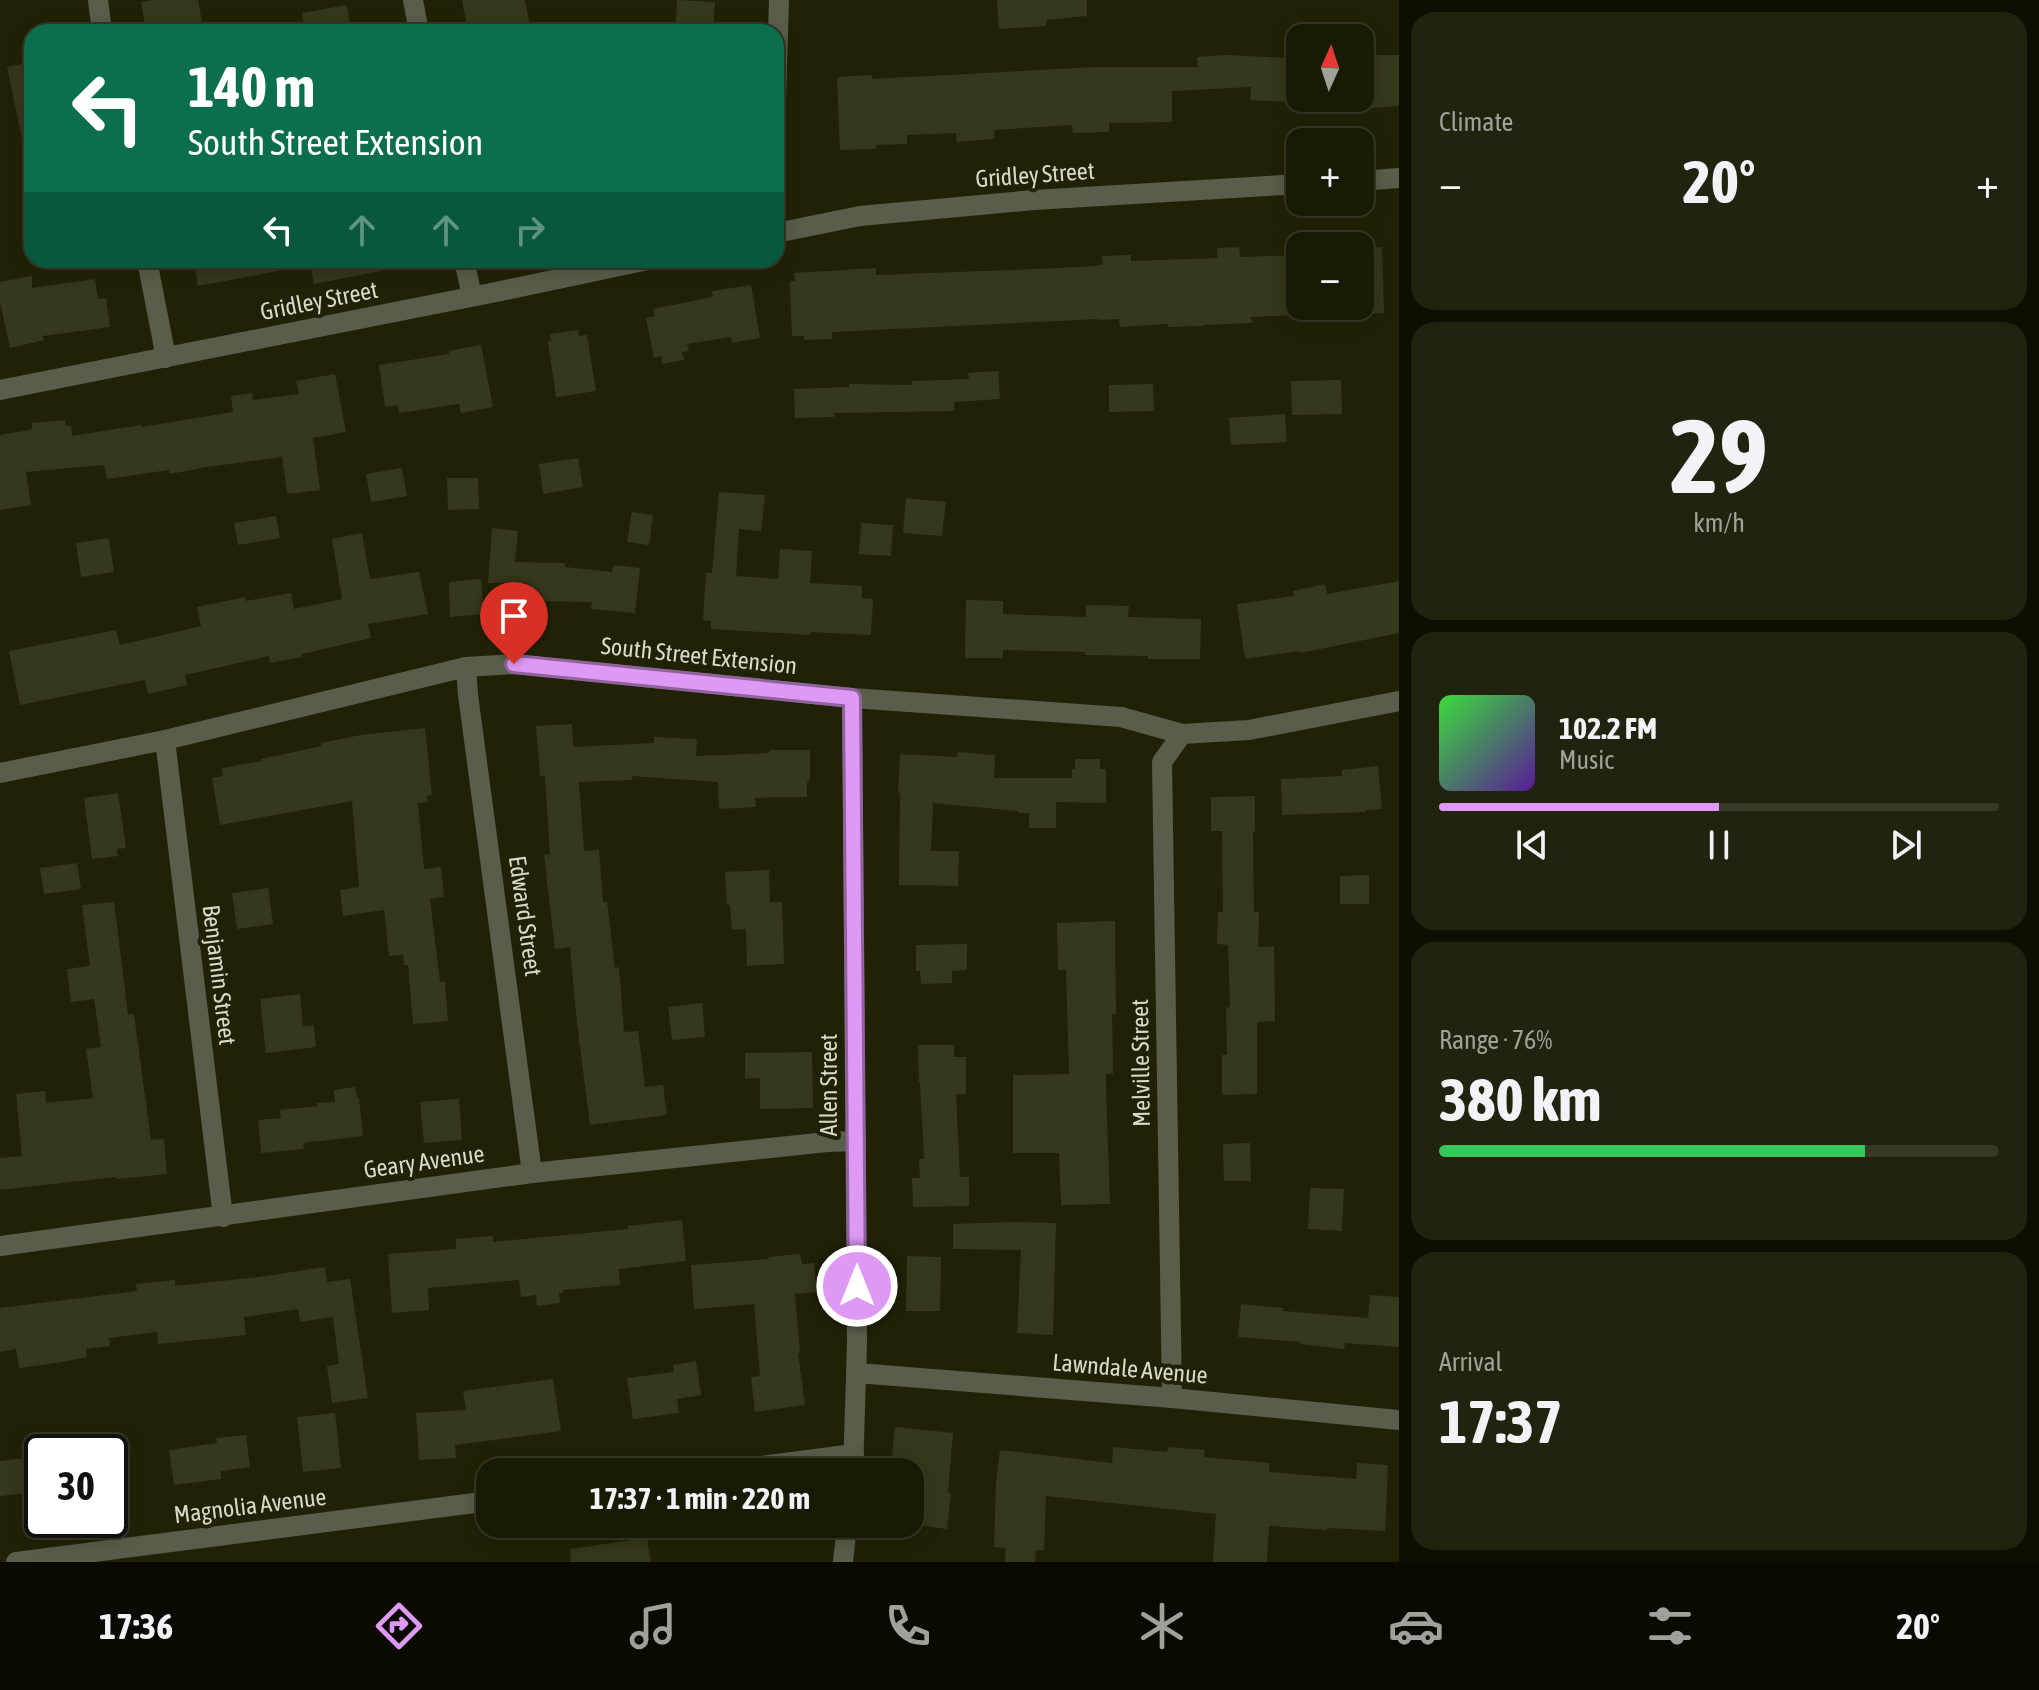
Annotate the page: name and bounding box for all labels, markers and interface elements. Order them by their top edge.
north arrow [1286,24,1374,112]
map controls [1286,24,1374,320]
text: 140 m [188,55,315,119]
icon: left [56,56,160,160]
text: Climate [1439,107,1513,137]
text: South Street Extension [188,121,483,163]
button: + [1286,128,1374,216]
text: 20° [1683,147,1755,216]
street label: Gridley Street [975,157,1095,192]
text: − [1439,157,1462,207]
text: + [1976,157,1999,207]
icon: left [256,208,300,252]
icon: ahead [340,208,384,252]
icon: ahead [424,208,468,252]
icon: right [508,208,552,252]
button: − [1286,232,1374,320]
street label: Gridley Street [258,276,380,325]
text: 29 [1670,396,1768,515]
text: km/h [1693,508,1745,538]
pin [480,582,548,664]
icon: arrive [492,594,536,638]
street label: South Street Extension [600,632,798,679]
text: 102.2 FM [1559,711,1657,745]
text: Music [1559,745,1614,775]
icon: previous [1510,823,1554,867]
icon: pause [1697,823,1741,867]
icon: next [1884,823,1928,867]
street label: Edward Street [504,854,547,978]
street label: Benjamin Street [198,903,241,1047]
street label: Melville Street [1126,999,1155,1127]
text: Range · 76% [1439,1025,1552,1055]
street label: Allen Street [815,1034,842,1136]
text: 380 km [1439,1065,1601,1134]
street label: Geary Avenue [362,1140,486,1183]
position arrow [815,1244,899,1328]
text: Arrival [1439,1347,1503,1377]
street label: Lawndale Avenue [1051,1348,1209,1389]
text: 17:37 [1439,1387,1562,1456]
speed limit sign: 30 [24,1434,128,1538]
text: 17:37 · 1 min · 220 m [590,1481,810,1515]
street label: Magnolia Avenue [172,1483,328,1528]
icon: directions [371,1598,427,1654]
icon: music [625,1598,681,1654]
icon: phone [880,1598,936,1654]
icon: climate [1134,1598,1190,1654]
icon: car [1388,1598,1444,1654]
icon: filters [1642,1598,1698,1654]
text: 17:36 [99,1605,173,1647]
text: 20° [1896,1605,1940,1647]

